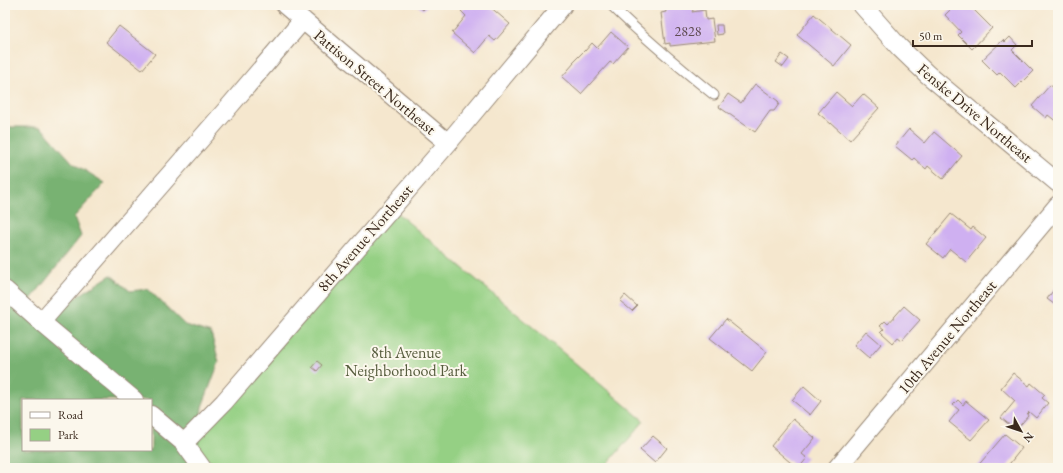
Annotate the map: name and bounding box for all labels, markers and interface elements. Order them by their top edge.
house number: 2828 [675,22,702,40]
scale bar [913,22,1032,48]
street label: Pattison Street Northeast [309,25,441,139]
text: 50 m [919,28,943,44]
street label: Fenske Drive Northeast [913,59,1037,167]
street label: 8th Avenue Northeast [313,180,417,296]
street label: 10th Avenue Northeast [893,275,1001,399]
park label: 8th Avenue Neighborhood Park [345,342,468,381]
legend [22,399,152,451]
text: Road [58,407,84,423]
north arrow [1001,411,1041,451]
text: Park [58,427,79,443]
text: N [1020,430,1037,445]

